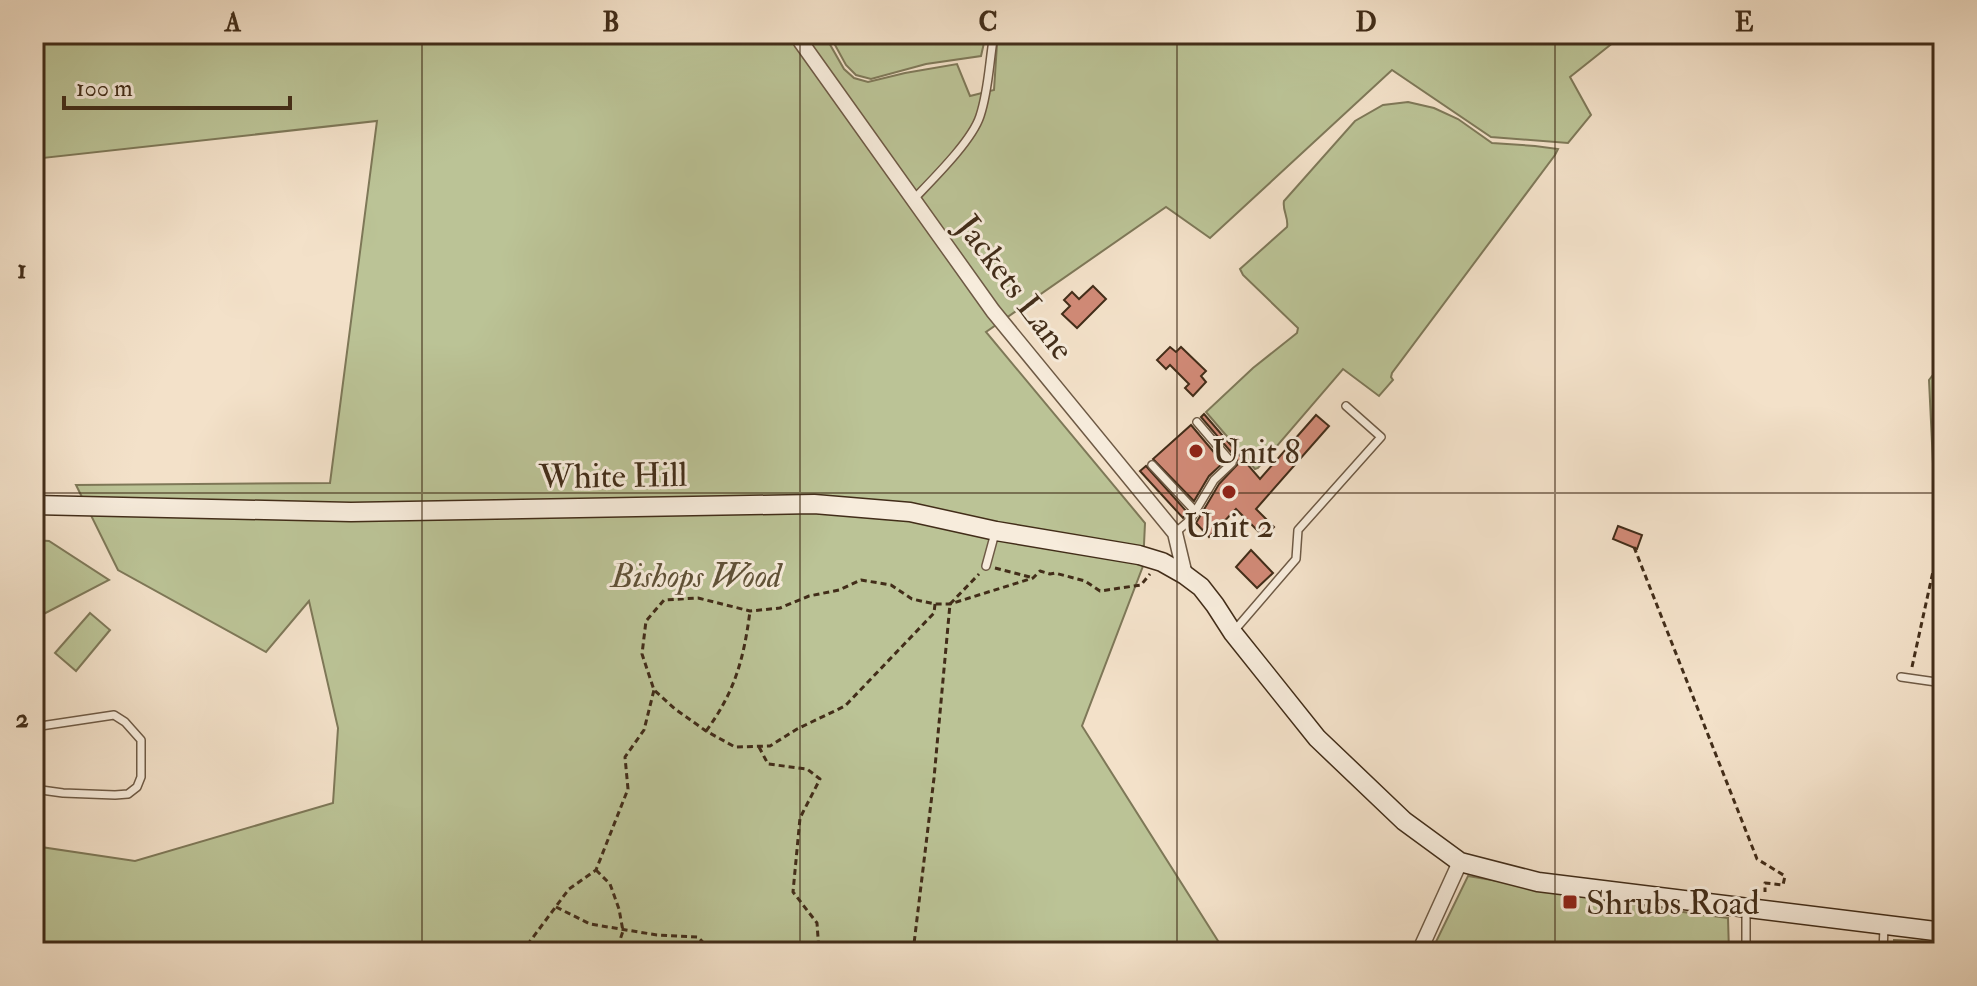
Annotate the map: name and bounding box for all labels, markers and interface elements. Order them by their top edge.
text: A [224,7,242,39]
text: B [602,7,620,39]
text: C [978,7,998,39]
text: D [1355,7,1377,39]
text: E [1735,7,1754,39]
scale bar [64,60,290,110]
text: 100 m [76,73,133,104]
street label: Jackets Lane [946,206,1083,369]
text: 1 [17,254,27,286]
place label: Unit 8 [1212,431,1300,474]
marker: Unit 8 [1187,442,1205,460]
street label: White Hill [537,454,688,499]
marker: Unit 2 [1220,483,1238,501]
place label: Unit 2 [1184,505,1274,548]
park label: Bishops Wood [609,555,783,598]
text: 2 [15,703,29,735]
place label: Shrubs Road [1586,882,1760,925]
marker: Shrubs Road [1561,893,1579,911]

